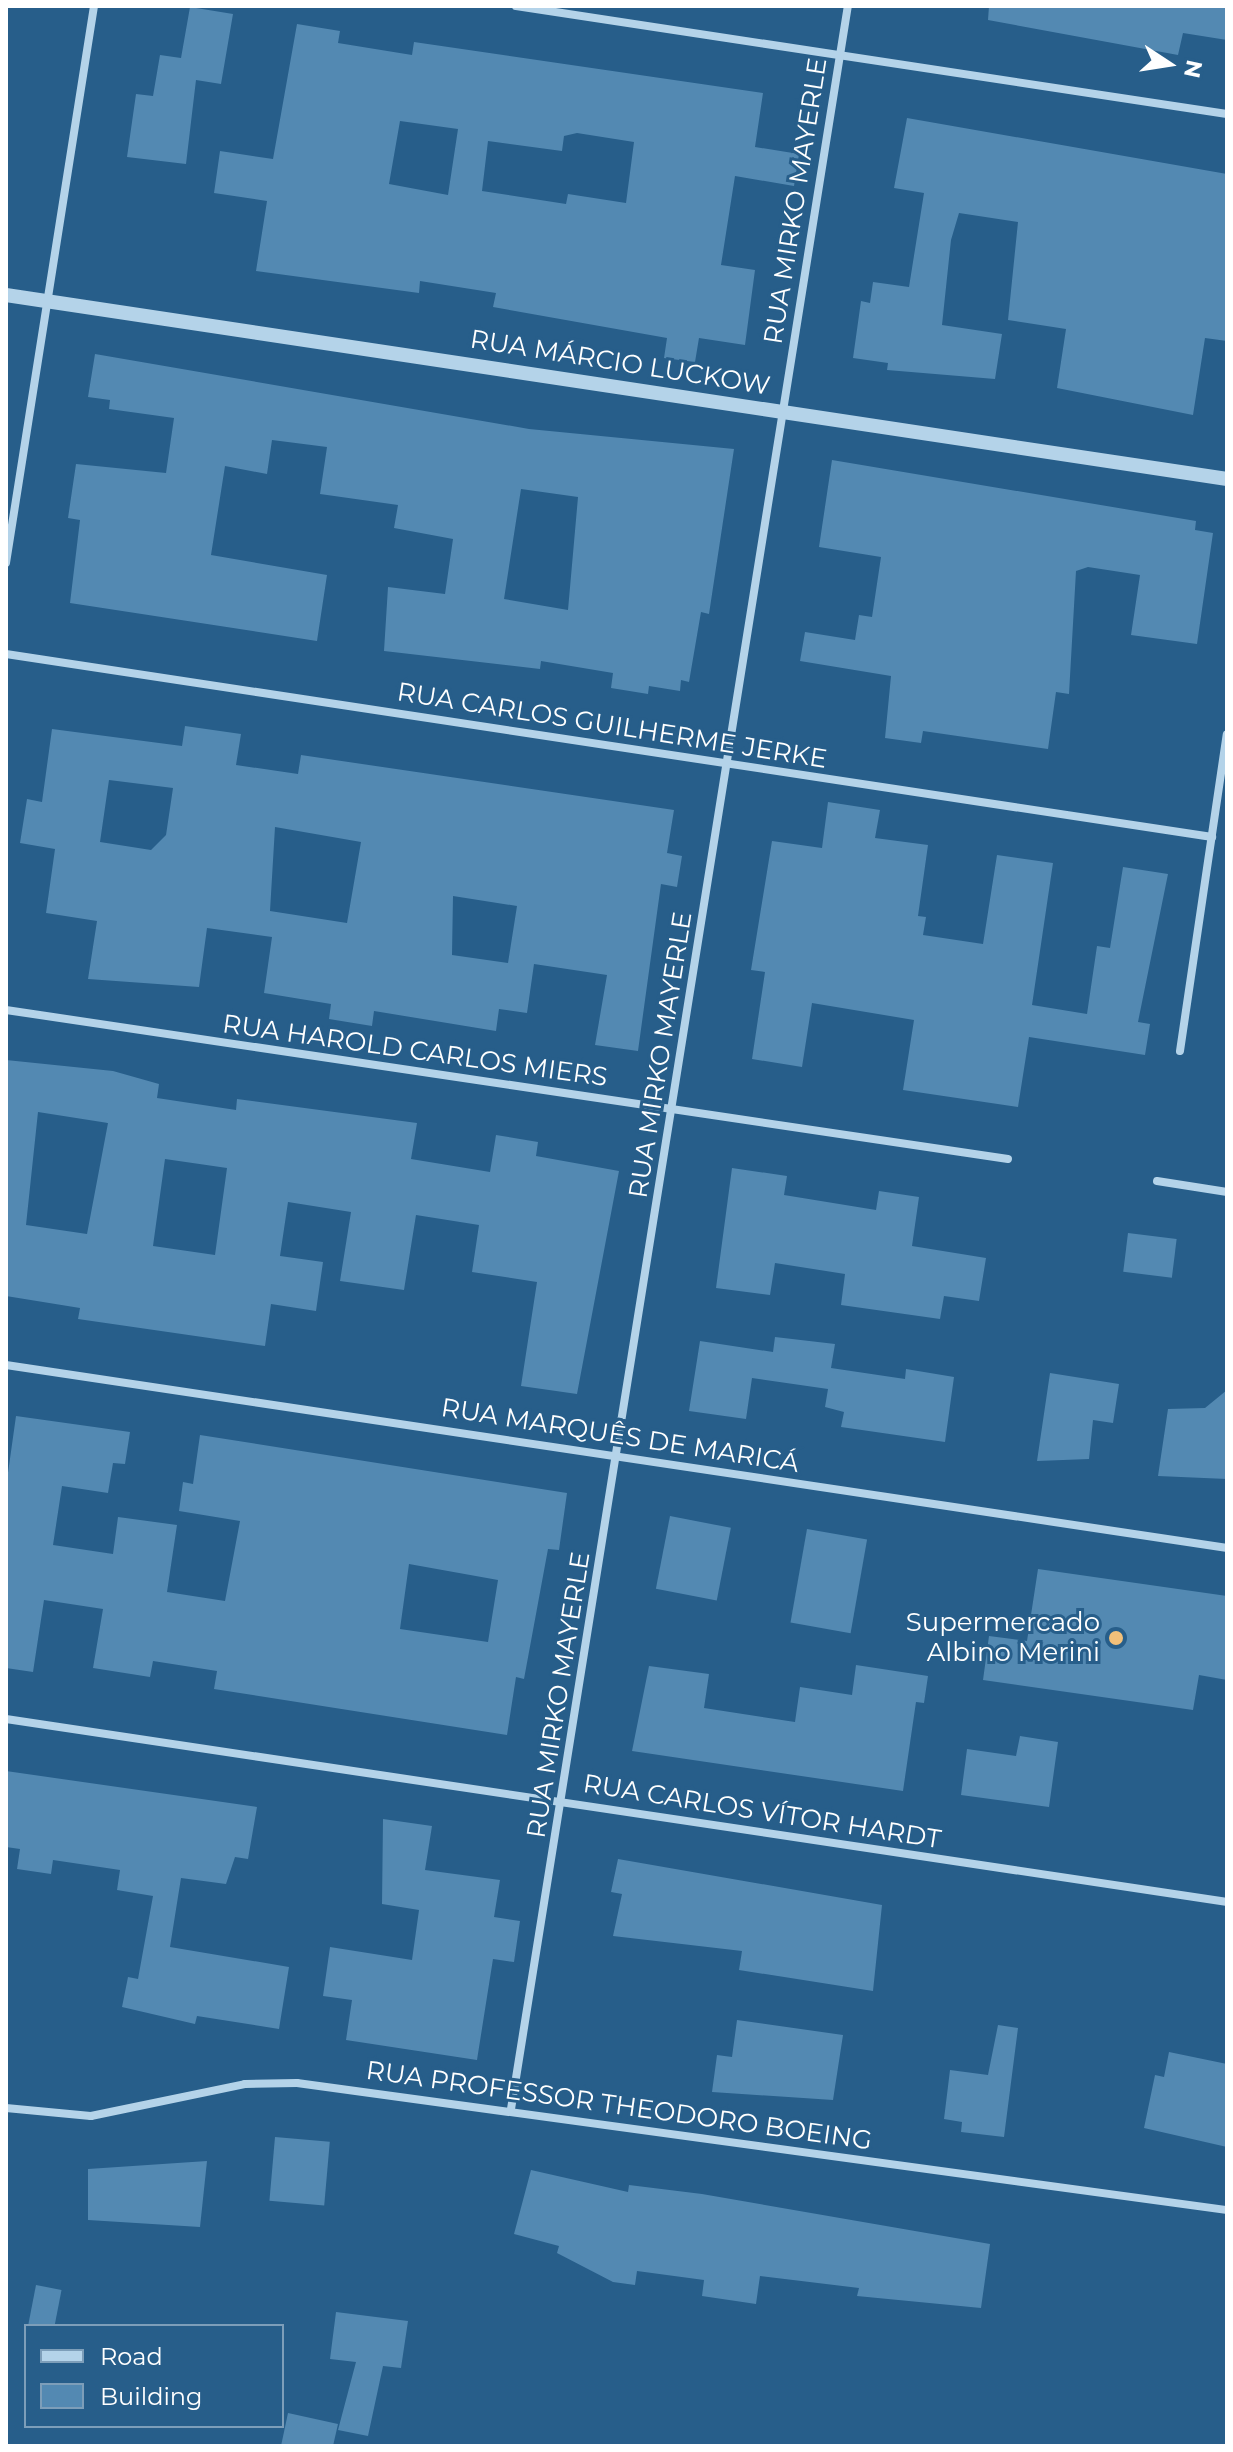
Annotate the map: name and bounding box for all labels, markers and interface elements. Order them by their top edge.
north arrow [1129,24,1209,104]
street label: RUA MIRKO MAYERLE [758,56,834,346]
text: N [1178,58,1208,81]
street label: RUA MÁRCIO LUCKOW [468,324,772,402]
street label: RUA CARLOS GUILHERME JERKE [395,677,829,775]
street label: RUA MIRKO MAYERLE [623,910,699,1200]
street label: RUA HAROLD CARLOS MIERS [221,1009,609,1093]
street label: RUA MARQUÊS DE MARICÁ [439,1392,801,1480]
street label: RUA MIRKO MAYERLE [521,1550,597,1840]
place label: Supermercado Albino Merini [906,1607,1100,1668]
marker: Supermercado Albino Merini [1107,1629,1125,1647]
street label: RUA CARLOS VÍTOR HARDT [581,1768,943,1856]
street label: RUA PROFESSOR THEODORO BOEING [364,2055,874,2157]
legend [24,2324,284,2428]
text: Road [100,2342,163,2371]
text: Building [100,2382,203,2411]

